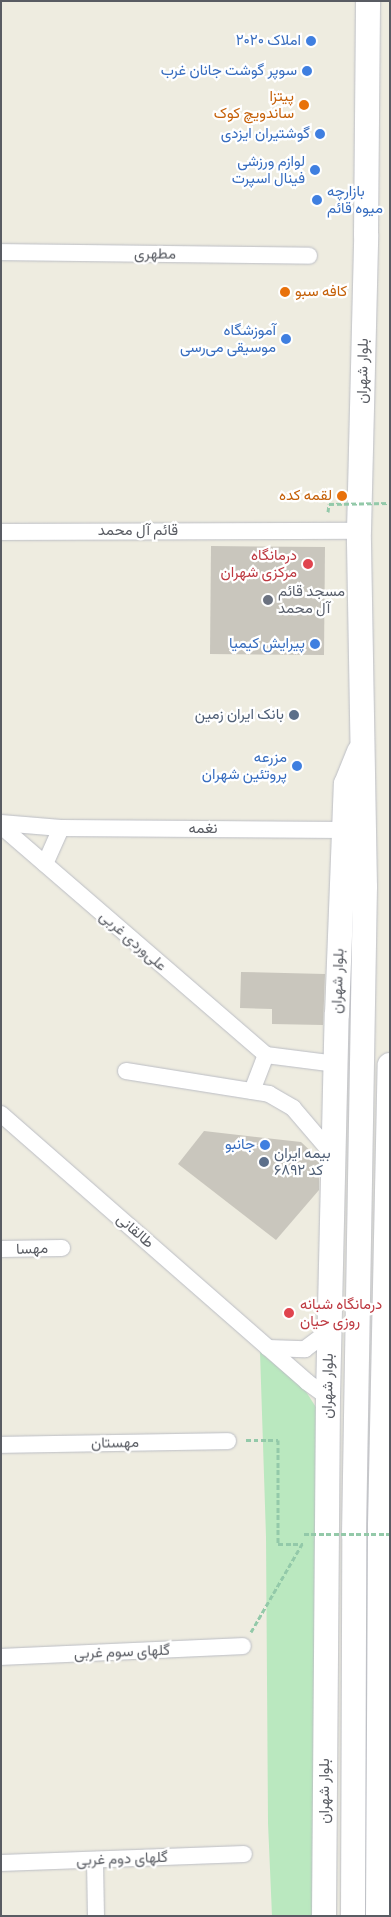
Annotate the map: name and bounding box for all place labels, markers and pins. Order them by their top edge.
place label: املاک ۲۰۲۰ [236,32,301,50]
marker: املاک ۲۰۲۰ [305,35,317,47]
place label: سوپر گوشت جانان غرب [161,62,297,80]
marker: سوپر گوشت جانان غرب [301,65,313,77]
place label: پیتزا ساندویچ کوک [214,87,294,122]
marker: پیتزا ساندویچ کوک [298,99,310,111]
place label: گوشتیران ایزدی [221,125,310,143]
marker: گوشتیران ایزدی [314,128,326,140]
place label: لوازم ورزشی فینال اسپرت [232,152,305,187]
marker: لوازم ورزشی فینال اسپرت [309,164,321,176]
place label: بازارچه میوه قائم [327,182,383,217]
marker: بازارچه میوه قائم [311,194,323,206]
place label: کافه سبو [295,283,347,301]
marker: کافه سبو [279,286,291,298]
place label: آموزشگاه موسیقی می‌رسی [180,321,276,356]
marker: آموزشگاه موسیقی می‌رسی [280,333,292,345]
place label: لقمه کده [279,487,332,505]
marker: لقمه کده [336,490,348,502]
place label: درمانگاه مرکزی شهران [221,546,297,581]
marker: درمانگاه مرکزی شهران [301,557,315,571]
place label: مسجد قائم آل محمد [278,582,345,617]
marker: مسجد قائم آل محمد [262,594,274,606]
place label: پیرایش کیمیا [229,635,305,653]
marker: پیرایش کیمیا [309,638,321,650]
place label: بانک ایران زمین [195,706,284,724]
marker: بانک ایران زمین [288,709,300,721]
place label: مزرعه پروتئین شهران [202,748,287,783]
marker: مزرعه پروتئین شهران [291,760,303,772]
place label: جانبو [225,1136,255,1154]
marker: جانبو [259,1139,271,1151]
place label: بیمه ایران کد ۶۸۹۲ [274,1144,331,1179]
marker: بیمه ایران کد ۶۸۹۲ [258,1156,270,1168]
place label: درمانگاه شبانه روزی حیان [300,1295,382,1330]
marker: درمانگاه شبانه روزی حیان [282,1306,296,1320]

